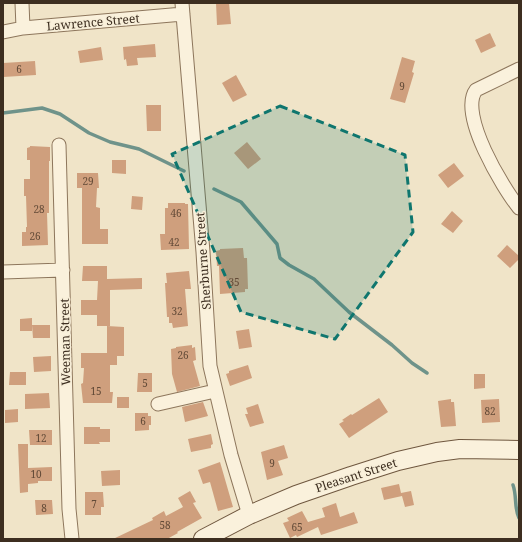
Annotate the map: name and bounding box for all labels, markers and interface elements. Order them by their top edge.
street label: Lawrence Street [46,9,140,35]
house number: 6 [16,62,22,76]
house number: 9 [399,79,405,93]
house number: 29 [82,174,94,188]
house number: 28 [33,202,45,216]
house number: 46 [170,206,182,220]
street label: Sherburne Street [191,212,215,310]
house number: 26 [29,229,41,243]
house number: 42 [168,235,180,249]
house number: 35 [228,275,240,289]
street label: Weeman Street [56,298,74,386]
house number: 32 [171,304,183,318]
house number: 26 [177,348,189,362]
house number: 5 [142,376,148,390]
house number: 15 [90,384,102,398]
house number: 82 [484,404,496,418]
house number: 6 [140,414,146,428]
house number: 12 [35,431,47,445]
street label: Pleasant Street [313,454,399,496]
house number: 9 [269,456,275,470]
house number: 10 [30,467,42,481]
house number: 7 [91,497,97,511]
house number: 8 [41,501,47,515]
house number: 58 [159,518,171,532]
house number: 65 [291,520,303,534]

